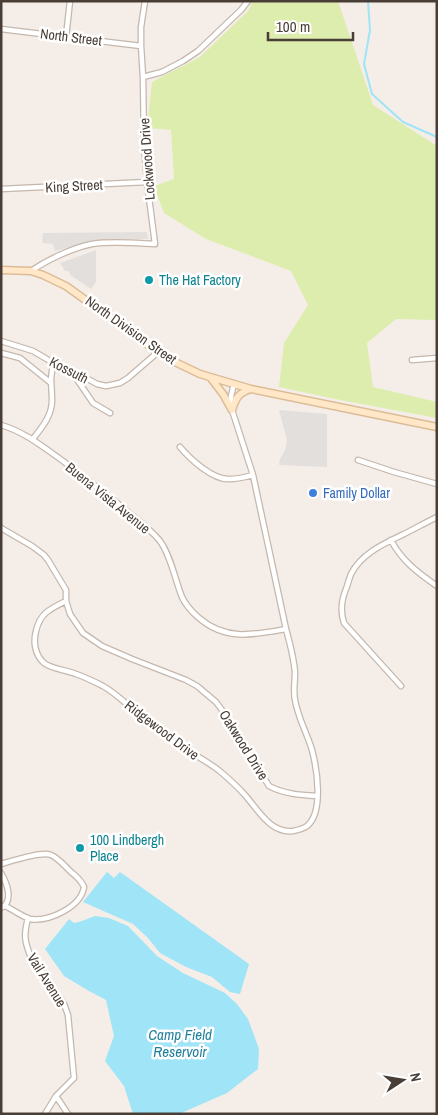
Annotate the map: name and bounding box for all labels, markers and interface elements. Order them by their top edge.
scale bar [268,10,353,42]
text: 100 m [276,16,310,37]
street label: North Street [39,24,103,50]
street label: Lockwood Drive [135,117,159,201]
street label: King Street [45,176,103,196]
place label: The Hat Factory [159,271,241,289]
marker: The Hat Factory [143,274,155,286]
street label: North Division Street [82,292,180,368]
street label: Kossuth [46,353,92,387]
street label: Buena Vista Avenue [62,458,154,538]
place label: Family Dollar [323,484,390,502]
marker: Family Dollar [307,487,319,499]
street label: Ridgewood Drive [121,696,203,764]
street label: Oakwood Drive [215,707,273,783]
place label: 100 Lindbergh Place [90,831,164,865]
marker: 100 Lindbergh Place [74,842,86,854]
street label: Vail Avenue [23,950,71,1010]
water label: Camp Field Reservoir [148,1024,212,1062]
north arrow [378,1055,428,1105]
text: N [406,1071,425,1083]

